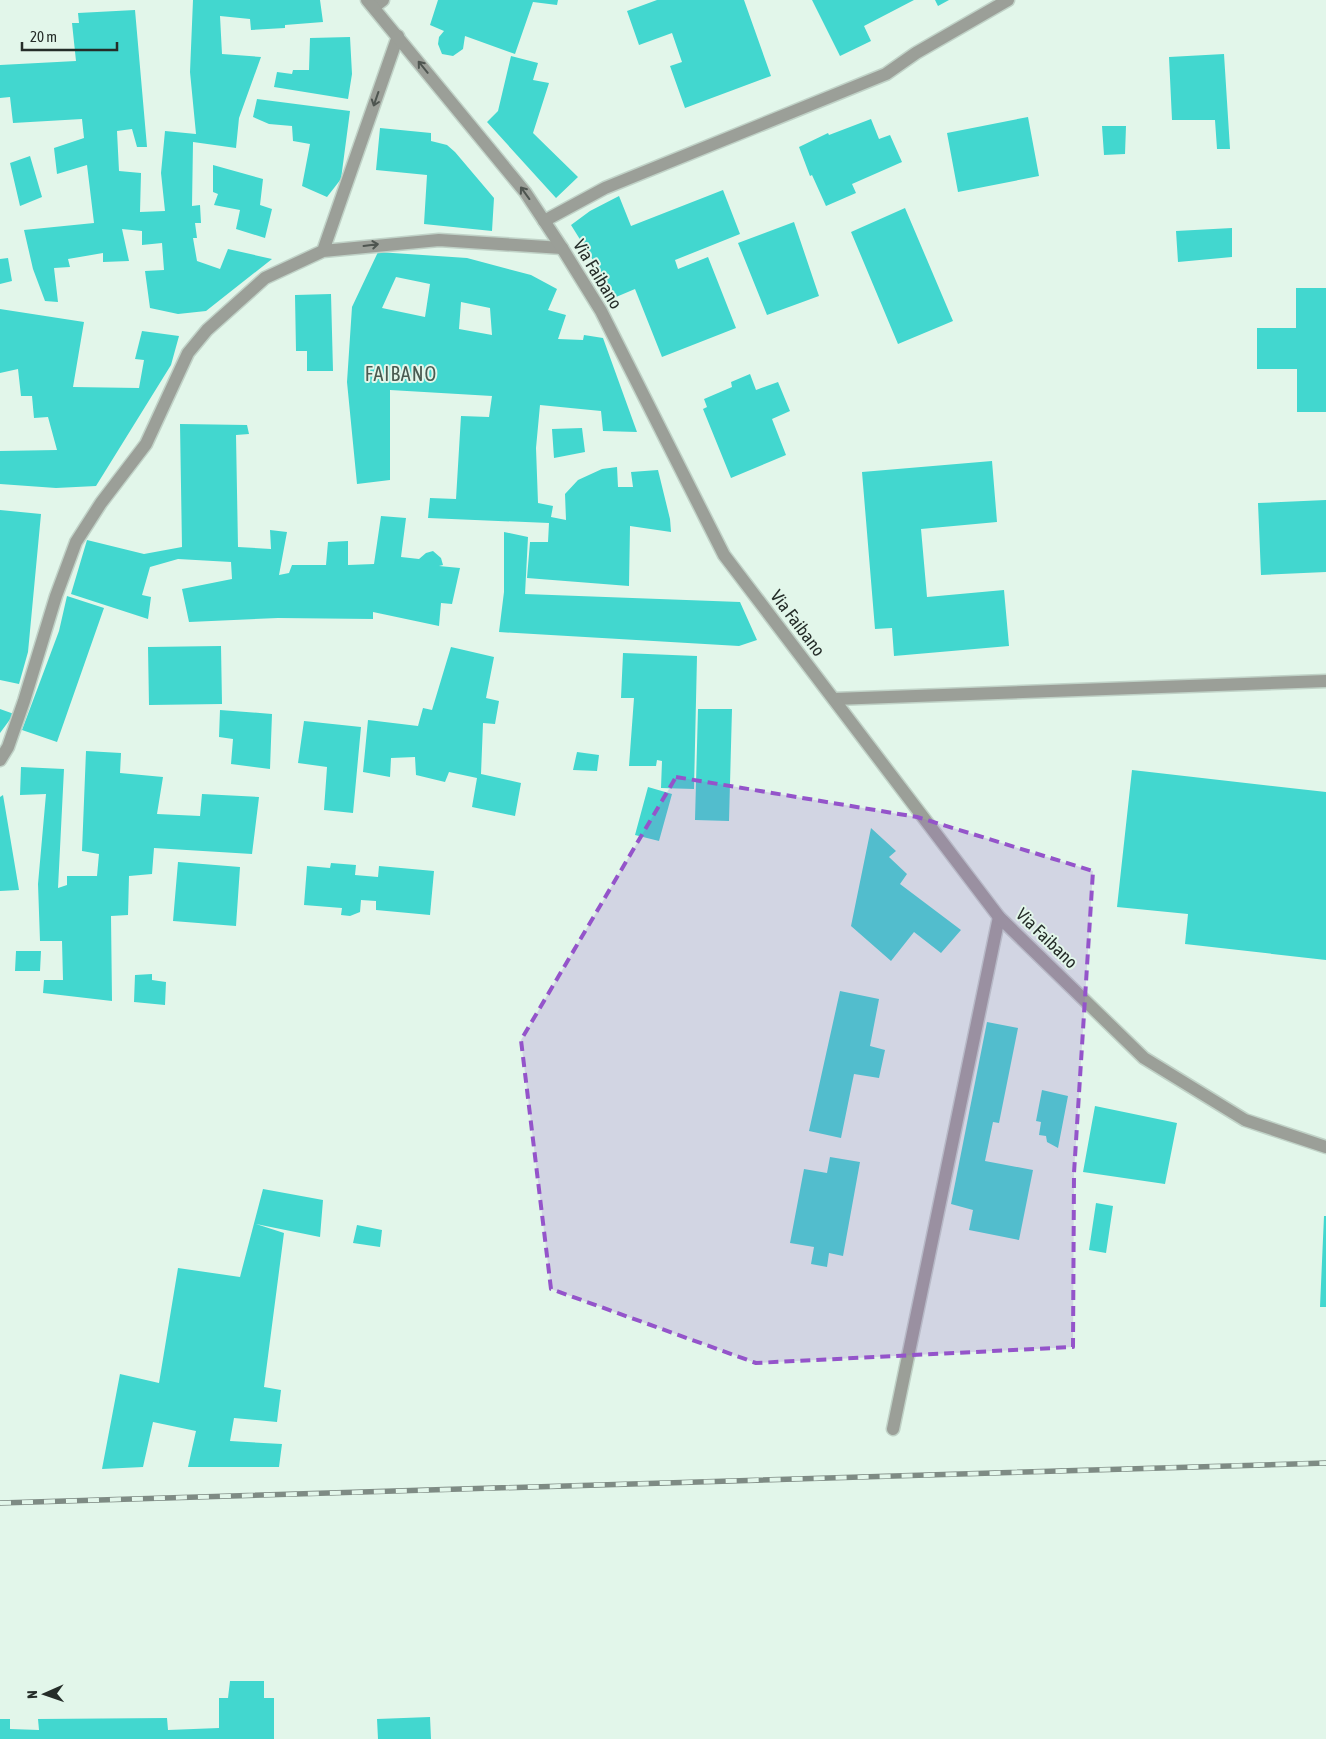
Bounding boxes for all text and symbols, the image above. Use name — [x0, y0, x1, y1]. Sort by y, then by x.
scale bar — [22, 20, 118, 52]
text: 20 m — [30, 28, 57, 45]
one-way arrow — [417, 61, 428, 74]
one-way arrow — [371, 91, 380, 106]
one-way arrow — [520, 186, 530, 200]
street label: Via Faibano — [569, 235, 627, 313]
one-way arrow — [363, 240, 379, 250]
district label: FAIBANO — [365, 362, 437, 385]
street label: Via Faibano — [766, 586, 830, 660]
street label: Via Faibano — [1012, 904, 1082, 972]
north arrow — [20, 1669, 70, 1719]
text: N — [24, 1690, 40, 1699]

